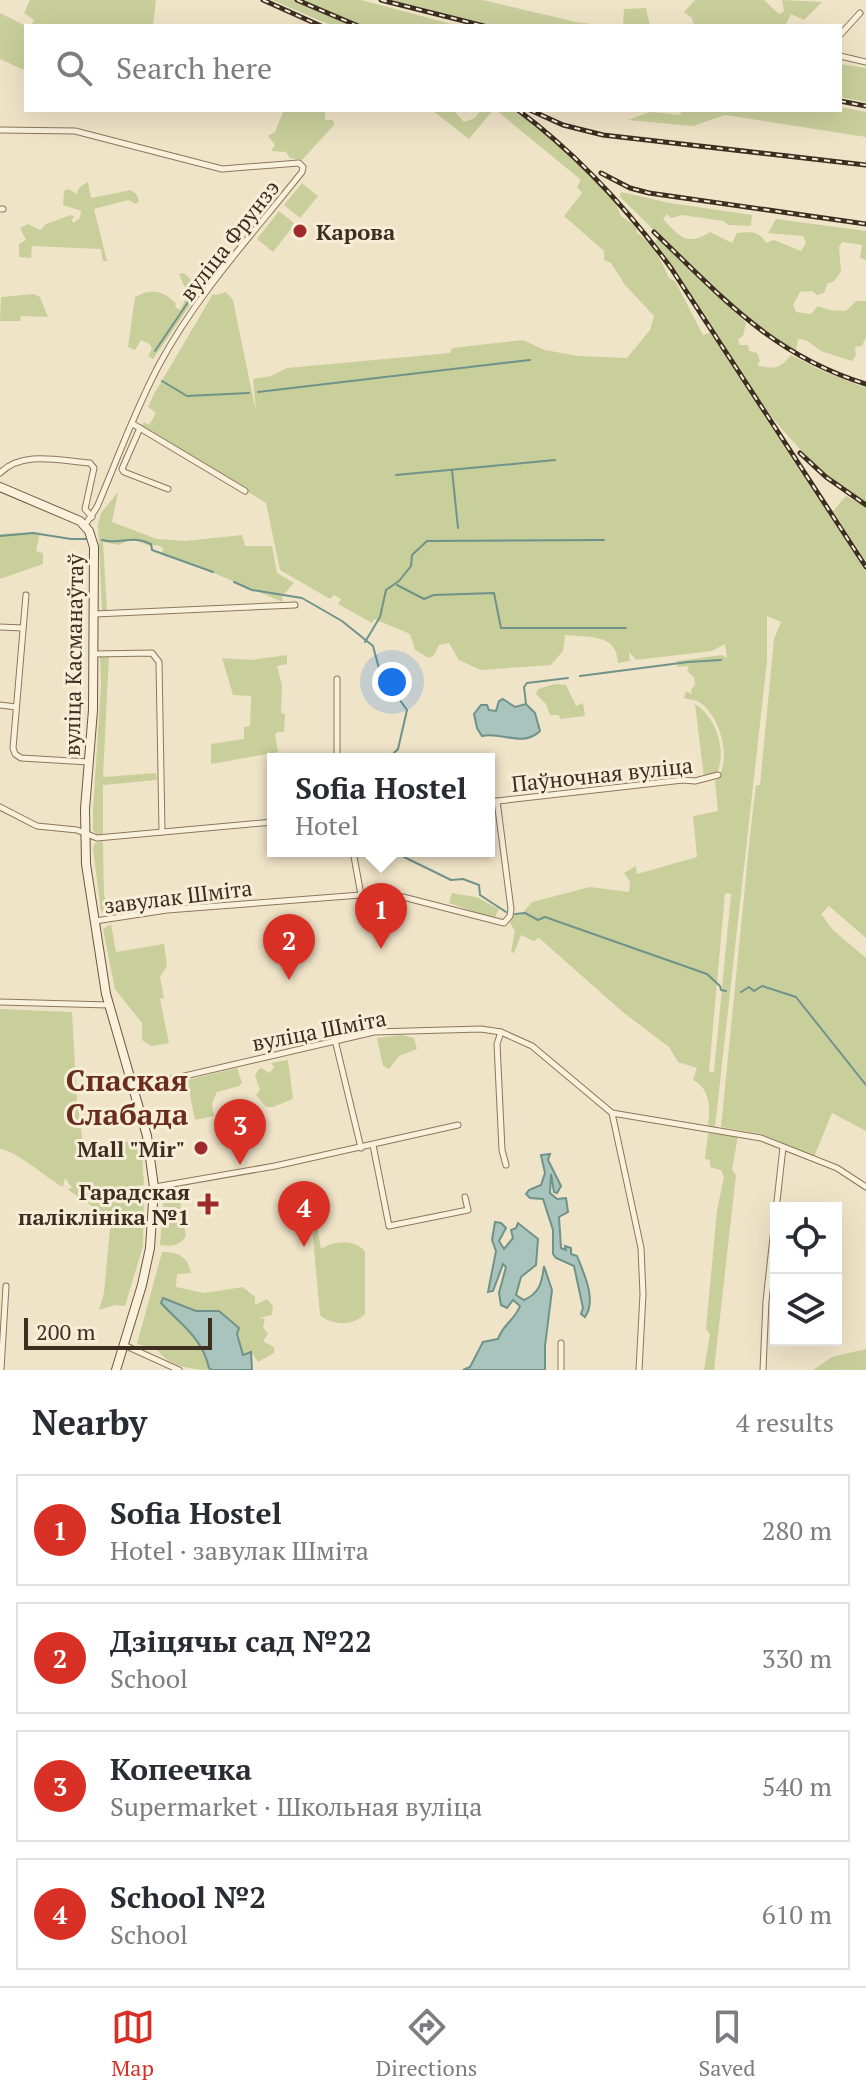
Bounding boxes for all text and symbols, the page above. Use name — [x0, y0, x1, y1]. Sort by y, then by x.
search box — [24, 24, 842, 112]
icon: search — [52, 46, 96, 90]
text: Search here — [116, 48, 272, 88]
street label: вуліца Фрунзэ — [173, 174, 285, 306]
place label: Карова — [316, 217, 395, 246]
marker: Карова — [291, 222, 309, 240]
street label: вуліца Касманаўтаў — [57, 553, 89, 756]
your location — [372, 662, 412, 702]
street label: Паўночная вуліца — [510, 750, 694, 798]
popup — [267, 753, 495, 857]
text: Sofia Hostel — [295, 768, 467, 808]
text: Hotel — [295, 808, 359, 842]
street label: завулак Шміта — [102, 873, 254, 919]
pin: 1 — [355, 883, 407, 949]
pin: 2 — [263, 914, 315, 980]
street label: вуліца Шміта — [249, 1003, 389, 1057]
district label: Спаская Слабада — [66, 1060, 189, 1134]
pin: 3 — [214, 1099, 266, 1165]
place label: Mall "Mir" — [77, 1134, 185, 1163]
marker: Mall "Mir" — [192, 1139, 210, 1157]
place label: Гарадская паліклініка №1 — [18, 1177, 190, 1231]
pin: 4 — [278, 1181, 330, 1247]
marker: Гарадская паліклініка №1 — [197, 1193, 219, 1215]
map controls — [770, 1202, 842, 1346]
button: locate — [770, 1202, 842, 1274]
button: layers — [770, 1274, 842, 1346]
scale bar — [24, 1314, 212, 1350]
text: 200 m — [36, 1317, 96, 1346]
text: Nearby — [32, 1400, 147, 1445]
text: 4 results — [736, 1405, 834, 1439]
text: Sofia Hostel — [110, 1493, 282, 1533]
text: 1 — [53, 1513, 67, 1547]
text: 280 m — [762, 1513, 832, 1547]
text: Hotel · завулак Шміта — [110, 1533, 369, 1567]
text: Дзіцячы сад №22 — [110, 1621, 372, 1661]
text: 2 — [53, 1641, 67, 1675]
text: 330 m — [762, 1641, 832, 1675]
text: School — [110, 1661, 188, 1695]
text: Копеечка — [110, 1749, 252, 1789]
text: 3 — [53, 1769, 67, 1803]
text: 540 m — [762, 1769, 832, 1803]
text: Supermarket · Школьная вуліца — [110, 1789, 482, 1823]
text: School №2 — [110, 1877, 266, 1917]
text: 4 — [53, 1897, 67, 1931]
text: 610 m — [762, 1897, 832, 1931]
text: School — [110, 1917, 188, 1951]
tab: Map — [111, 2005, 155, 2082]
tab: Directions — [376, 2005, 477, 2082]
tab: Saved — [698, 2005, 755, 2082]

